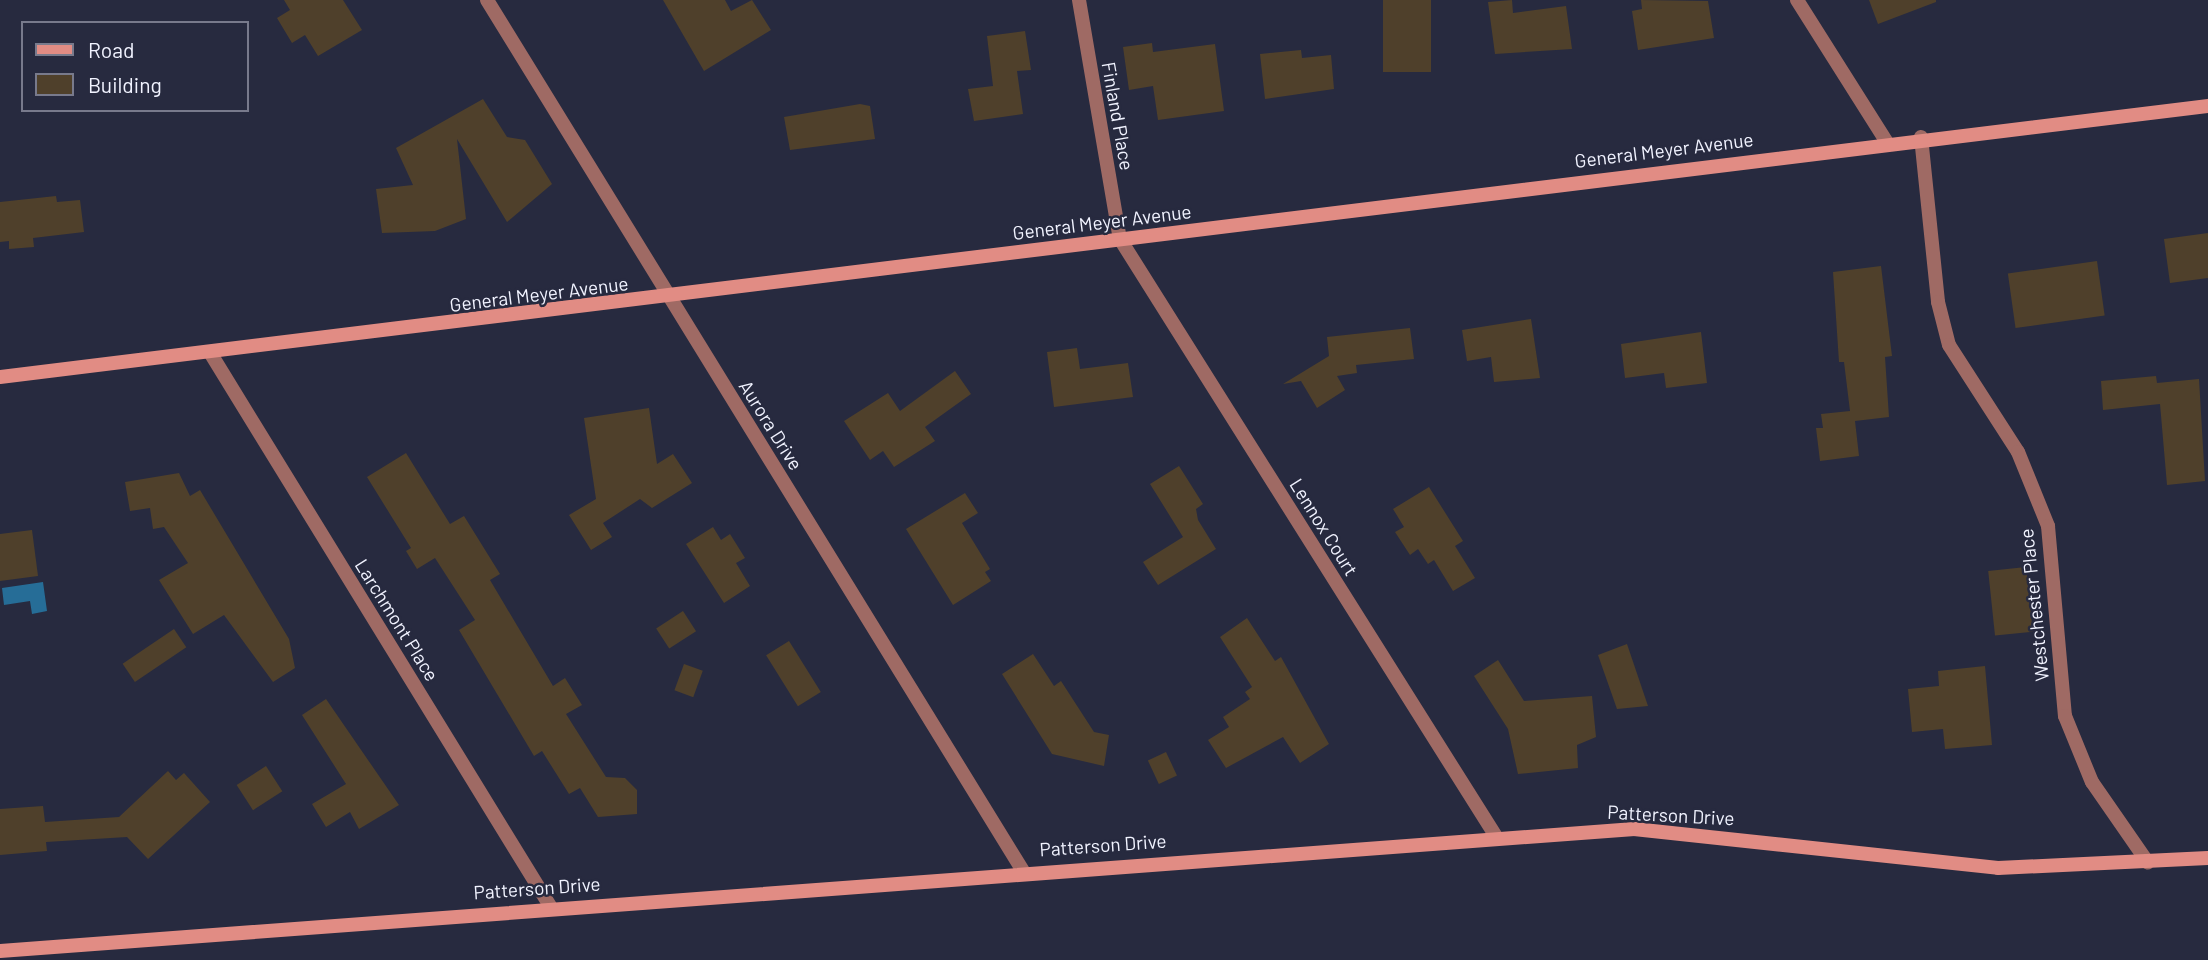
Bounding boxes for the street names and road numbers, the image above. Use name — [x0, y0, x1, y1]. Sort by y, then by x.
street label: Finland Place — [1097, 60, 1139, 172]
street label: General Meyer Avenue — [1573, 128, 1755, 172]
street label: General Meyer Avenue — [1011, 200, 1193, 244]
street label: General Meyer Avenue — [448, 272, 630, 316]
street label: Aurora Drive — [734, 376, 808, 474]
street label: Lennox Court — [1285, 474, 1363, 580]
street label: Westchester Place — [2015, 528, 2053, 682]
street label: Larchmont Place — [350, 555, 444, 685]
street label: Patterson Drive — [1607, 800, 1735, 830]
street label: Patterson Drive — [1039, 829, 1167, 861]
street label: Patterson Drive — [473, 872, 601, 904]

